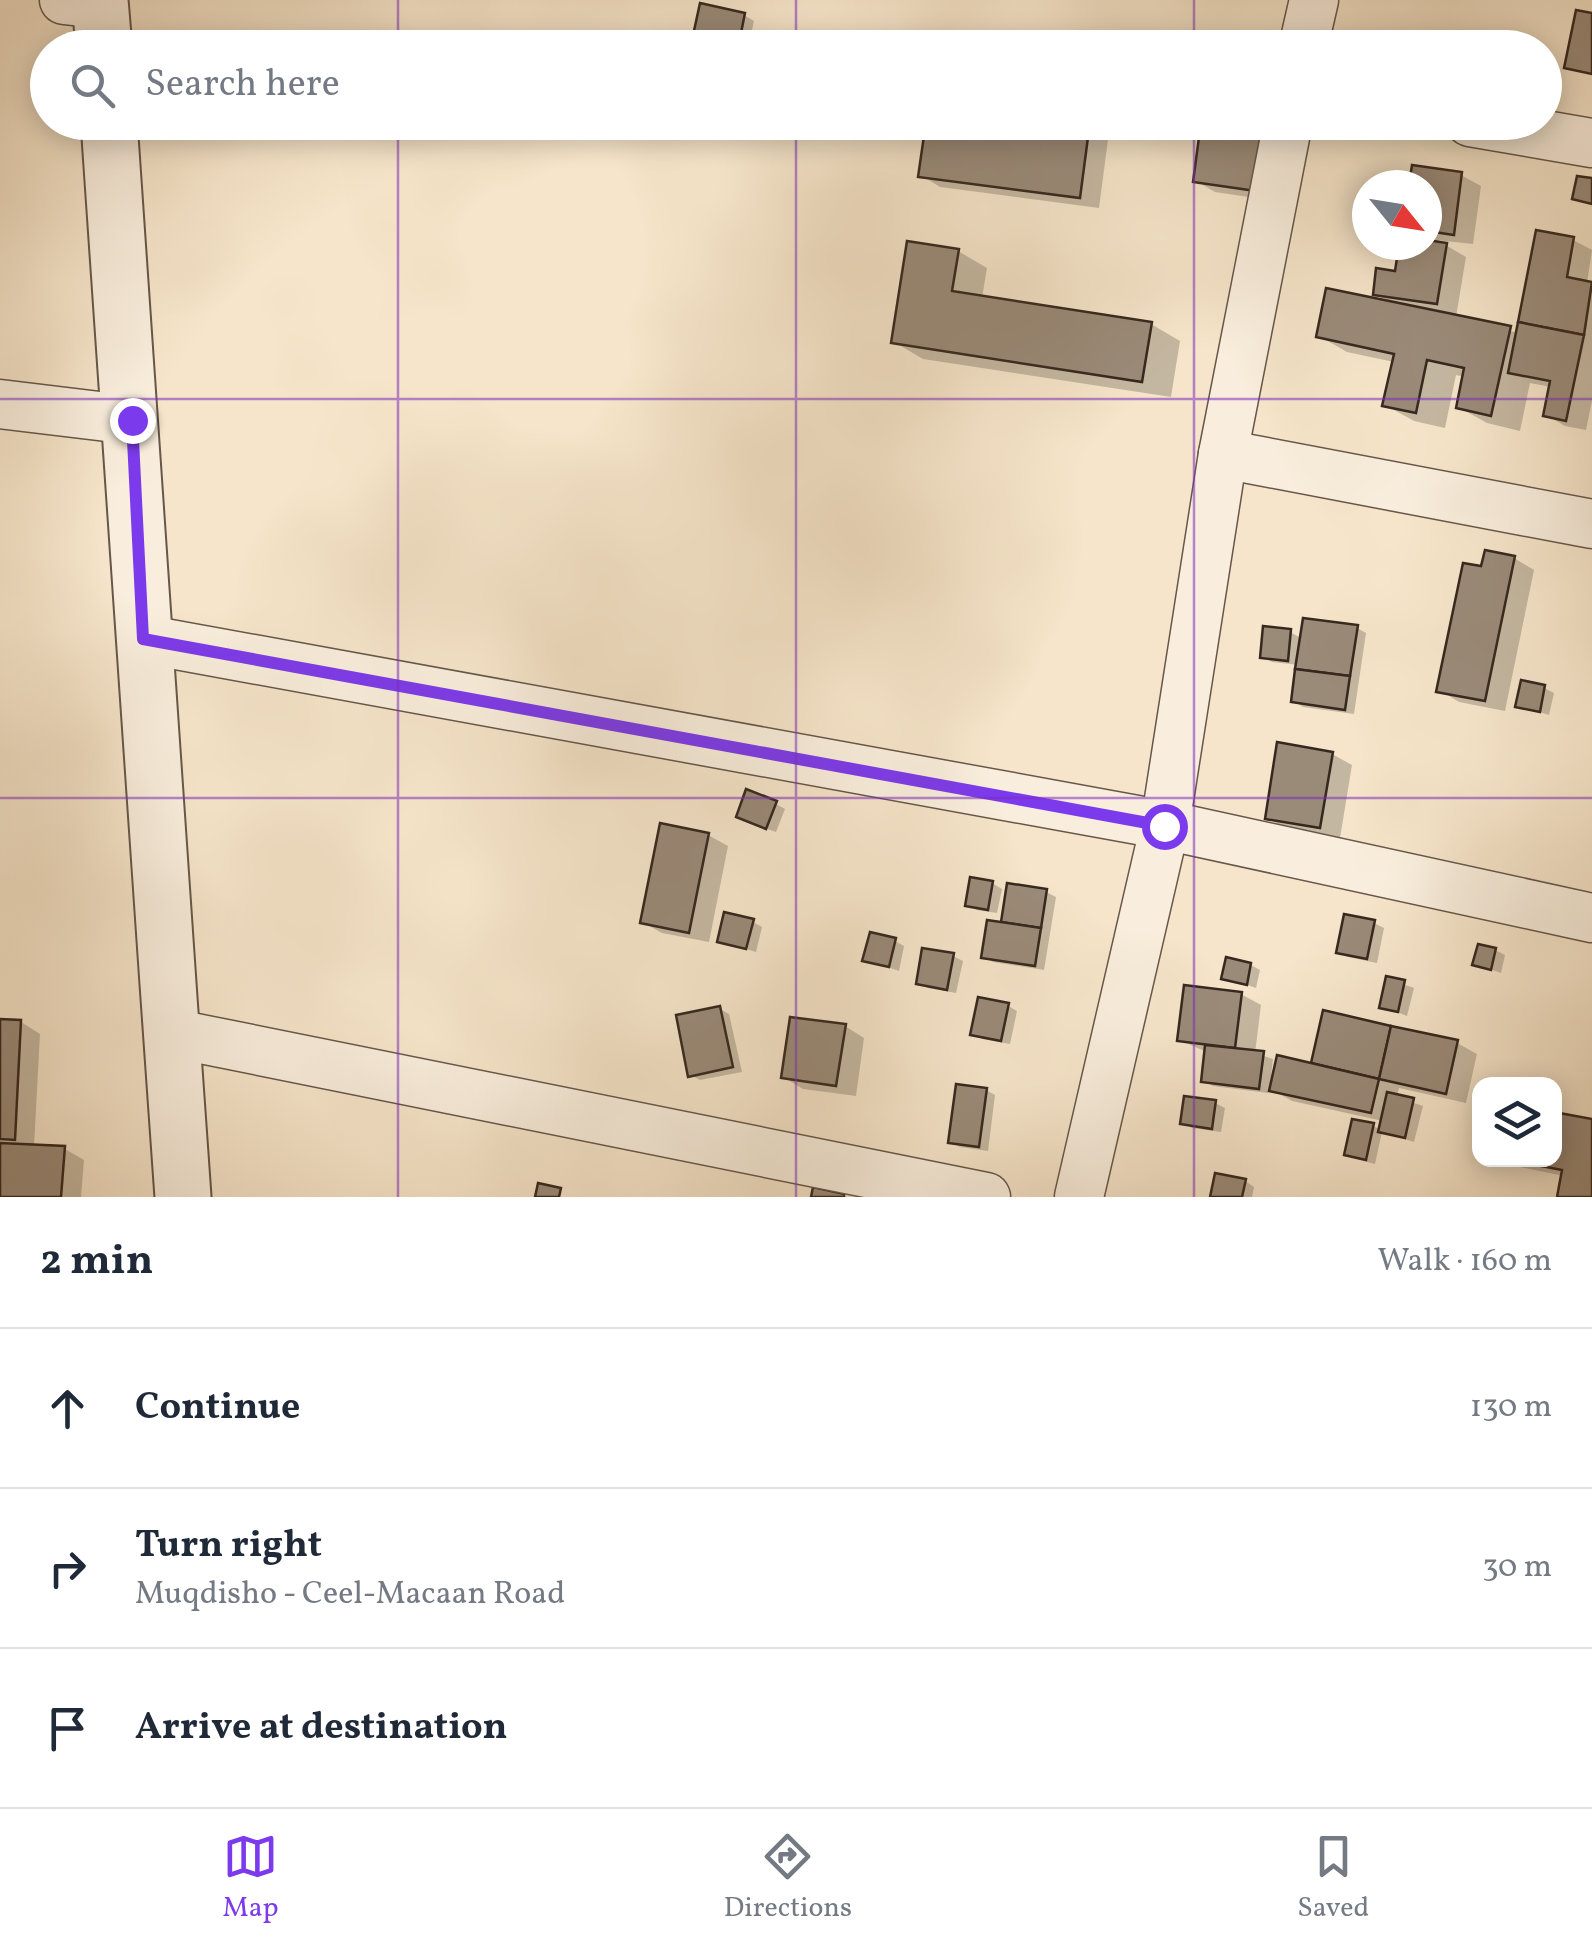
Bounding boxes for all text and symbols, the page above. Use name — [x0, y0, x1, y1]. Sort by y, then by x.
search box — [30, 30, 1562, 140]
icon: search — [65, 58, 120, 113]
text: Search here — [145, 59, 340, 112]
north arrow — [1352, 170, 1442, 260]
route end — [110, 398, 156, 444]
route start — [1142, 804, 1188, 850]
map controls — [1472, 1077, 1562, 1167]
button: layers — [1472, 1077, 1562, 1167]
text: 2 min — [40, 1233, 153, 1292]
text: Walk · 160 m — [1378, 1240, 1552, 1284]
icon: ahead — [40, 1381, 95, 1436]
text: Continue — [135, 1382, 300, 1435]
text: 130 m — [1470, 1386, 1552, 1430]
text: Turn right — [135, 1520, 322, 1573]
icon: right — [40, 1541, 95, 1596]
text: 30 m — [1482, 1546, 1552, 1590]
text: Muqdisho - Ceel-Macaan Road — [135, 1573, 565, 1617]
icon: arrive — [40, 1701, 95, 1756]
text: Arrive at destination — [135, 1702, 508, 1755]
tab: Map — [223, 1829, 279, 1928]
tab: Directions — [724, 1829, 852, 1928]
tab: Saved — [1297, 1829, 1369, 1928]

